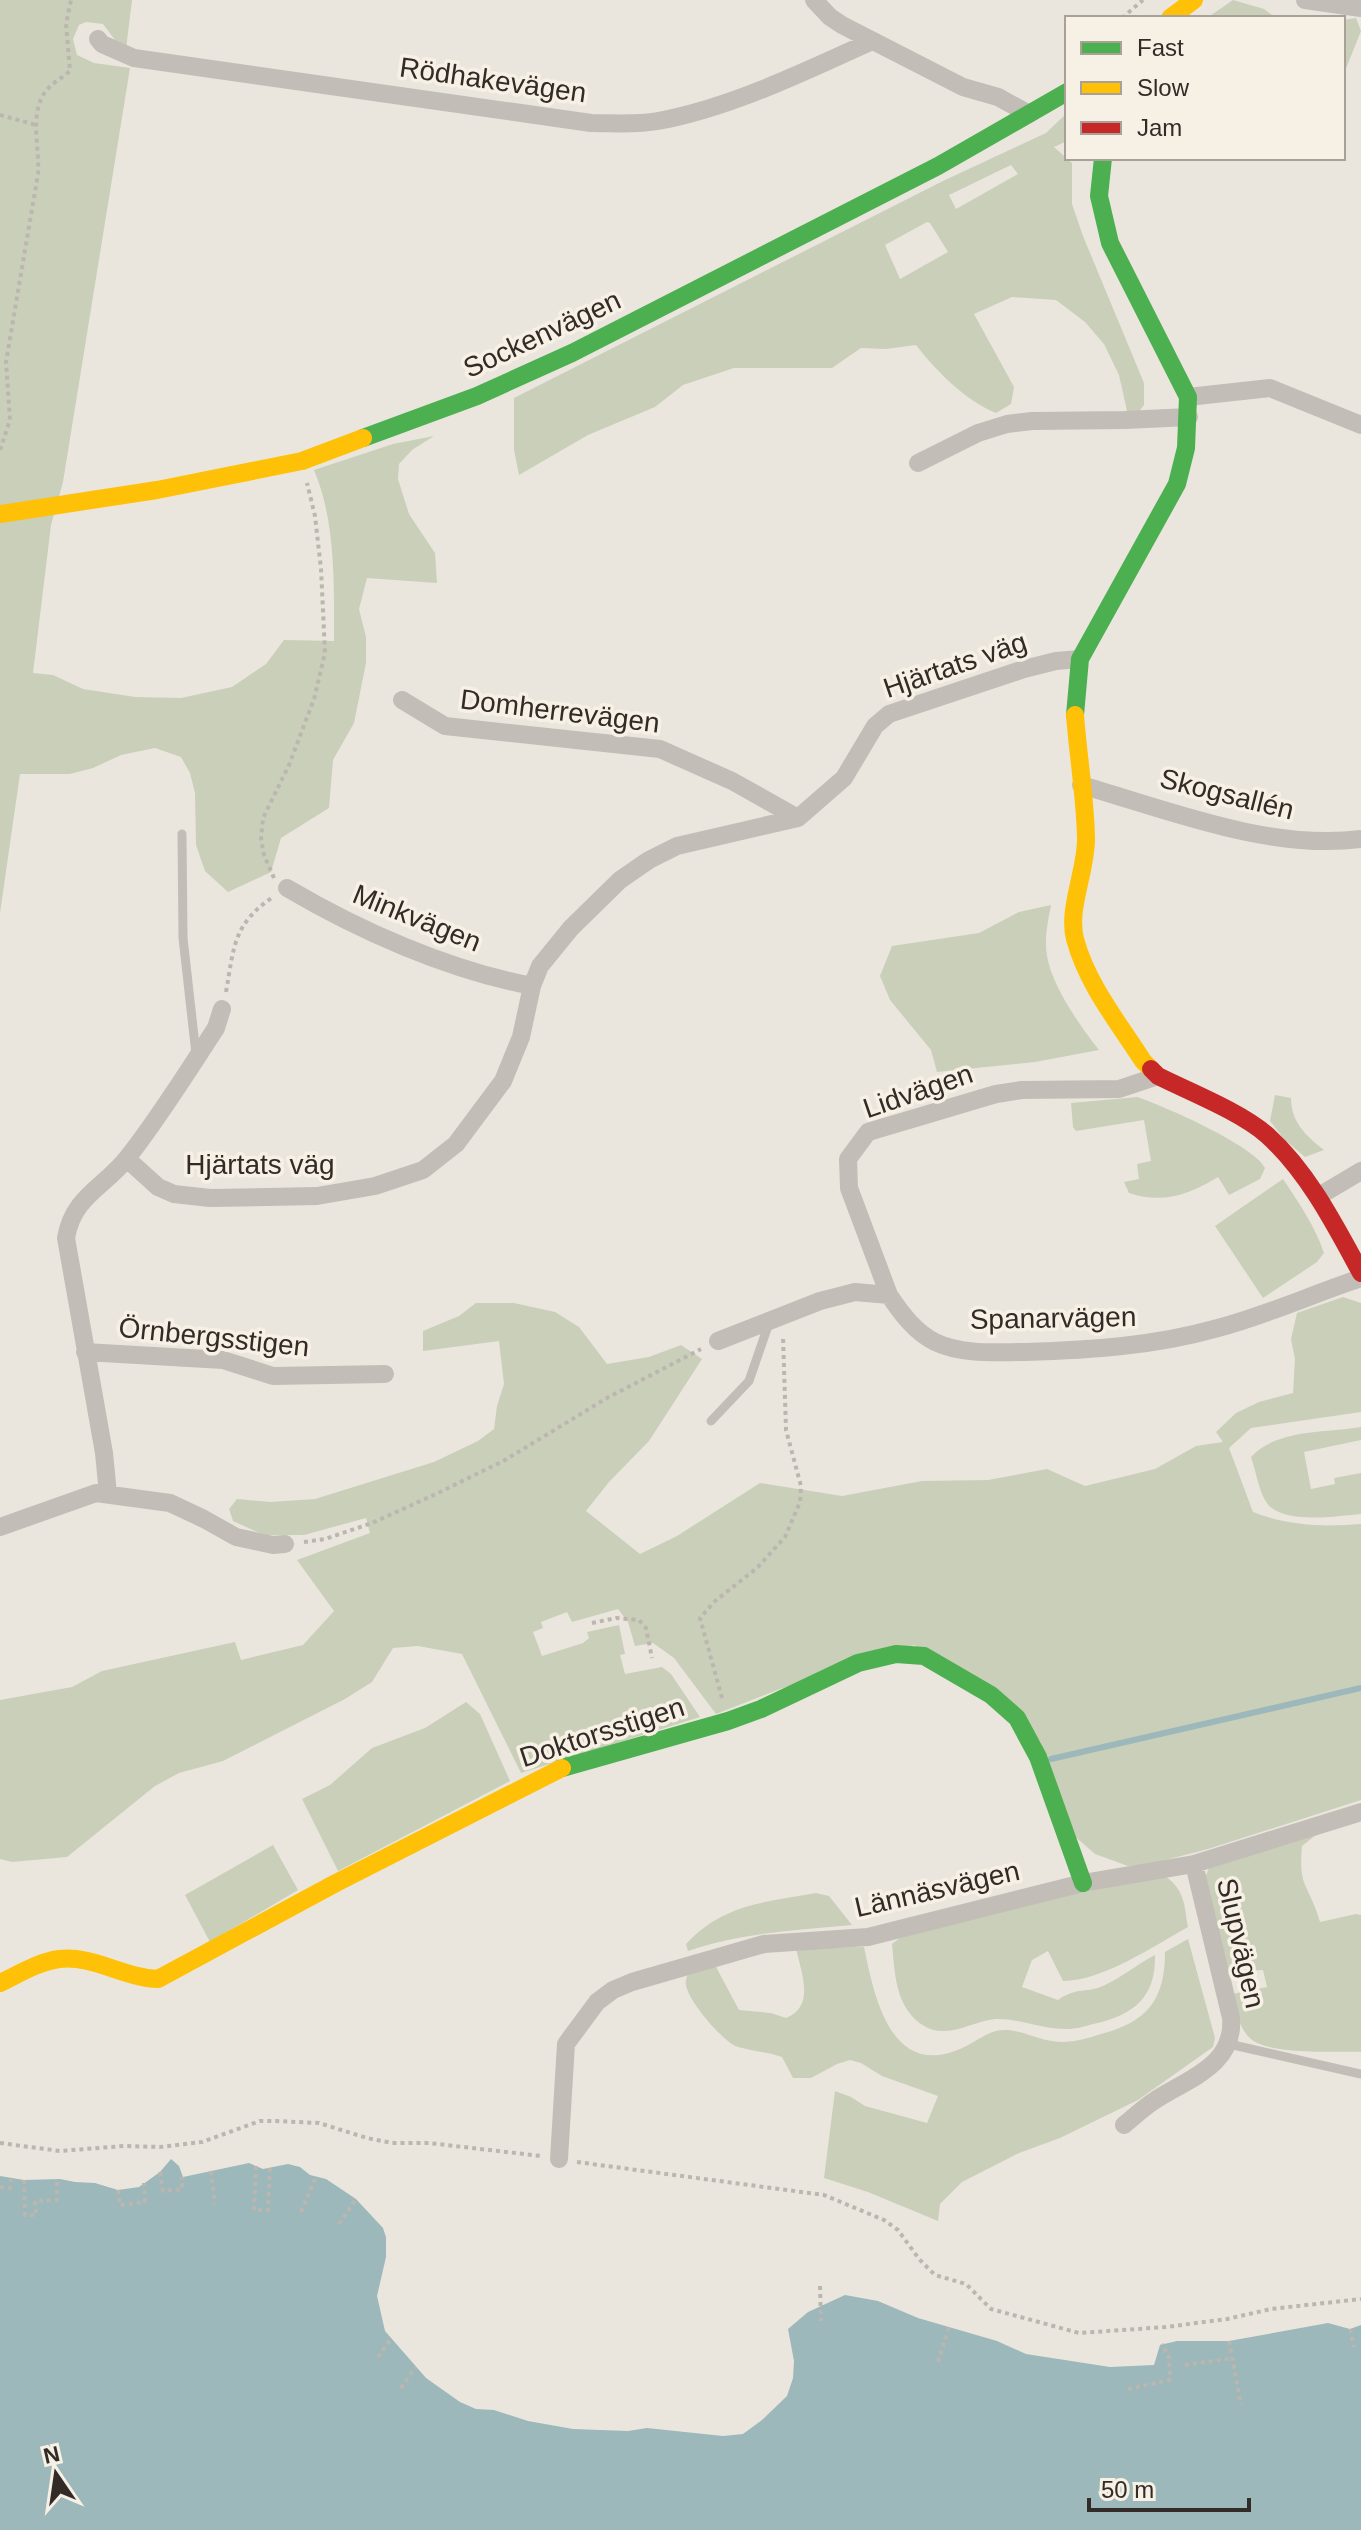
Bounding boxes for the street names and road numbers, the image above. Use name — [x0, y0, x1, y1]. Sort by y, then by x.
street label: Rödhakevägen — [398, 52, 588, 108]
street label: Sockenvägen — [459, 284, 625, 384]
street label: Hjärtats väg — [879, 626, 1031, 704]
street label: Domherrevägen — [458, 683, 662, 739]
street label: Skogsallén — [1157, 762, 1297, 826]
street label: Minkvägen — [348, 878, 486, 958]
street label: Lidvägen — [859, 1058, 977, 1124]
street label: Hjärtats väg — [185, 1149, 335, 1180]
street label: Spanarvägen — [969, 1301, 1137, 1335]
street label: Örnbergsstigen — [117, 1312, 311, 1362]
street label: Doktorsstigen — [516, 1691, 688, 1773]
street label: Lännäsvägen — [852, 1855, 1022, 1923]
street label: Slupvägen — [1211, 1875, 1271, 2011]

